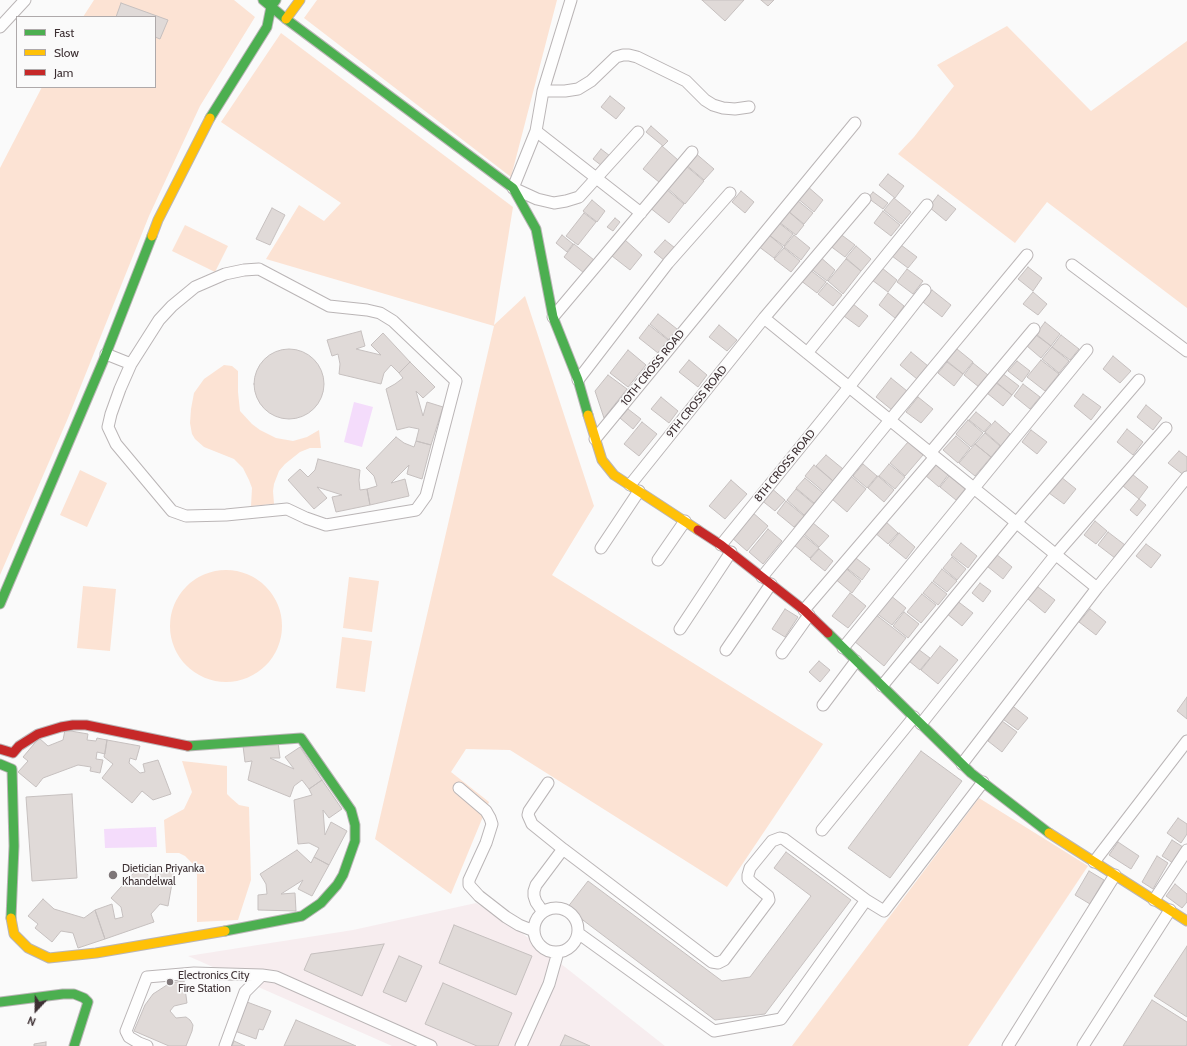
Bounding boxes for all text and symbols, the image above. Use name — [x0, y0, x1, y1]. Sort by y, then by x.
legend — [16, 16, 156, 88]
text: Fast — [54, 25, 74, 40]
text: Slow — [54, 45, 79, 60]
text: Jam — [54, 65, 73, 80]
street label: 10TH CROSS ROAD — [618, 327, 688, 409]
street label: 9TH CROSS ROAD — [664, 363, 730, 441]
street label: 8TH CROSS ROAD — [752, 427, 818, 505]
place label: Dietician Priyanka Khandelwal — [122, 862, 204, 888]
marker: Dietician Priyanka Khandelwal — [107, 869, 119, 881]
place label: Electronics City Fire Station — [178, 969, 250, 995]
marker: Electronics City Fire Station — [165, 977, 175, 987]
north arrow — [16, 990, 56, 1030]
text: N — [25, 1013, 38, 1029]

